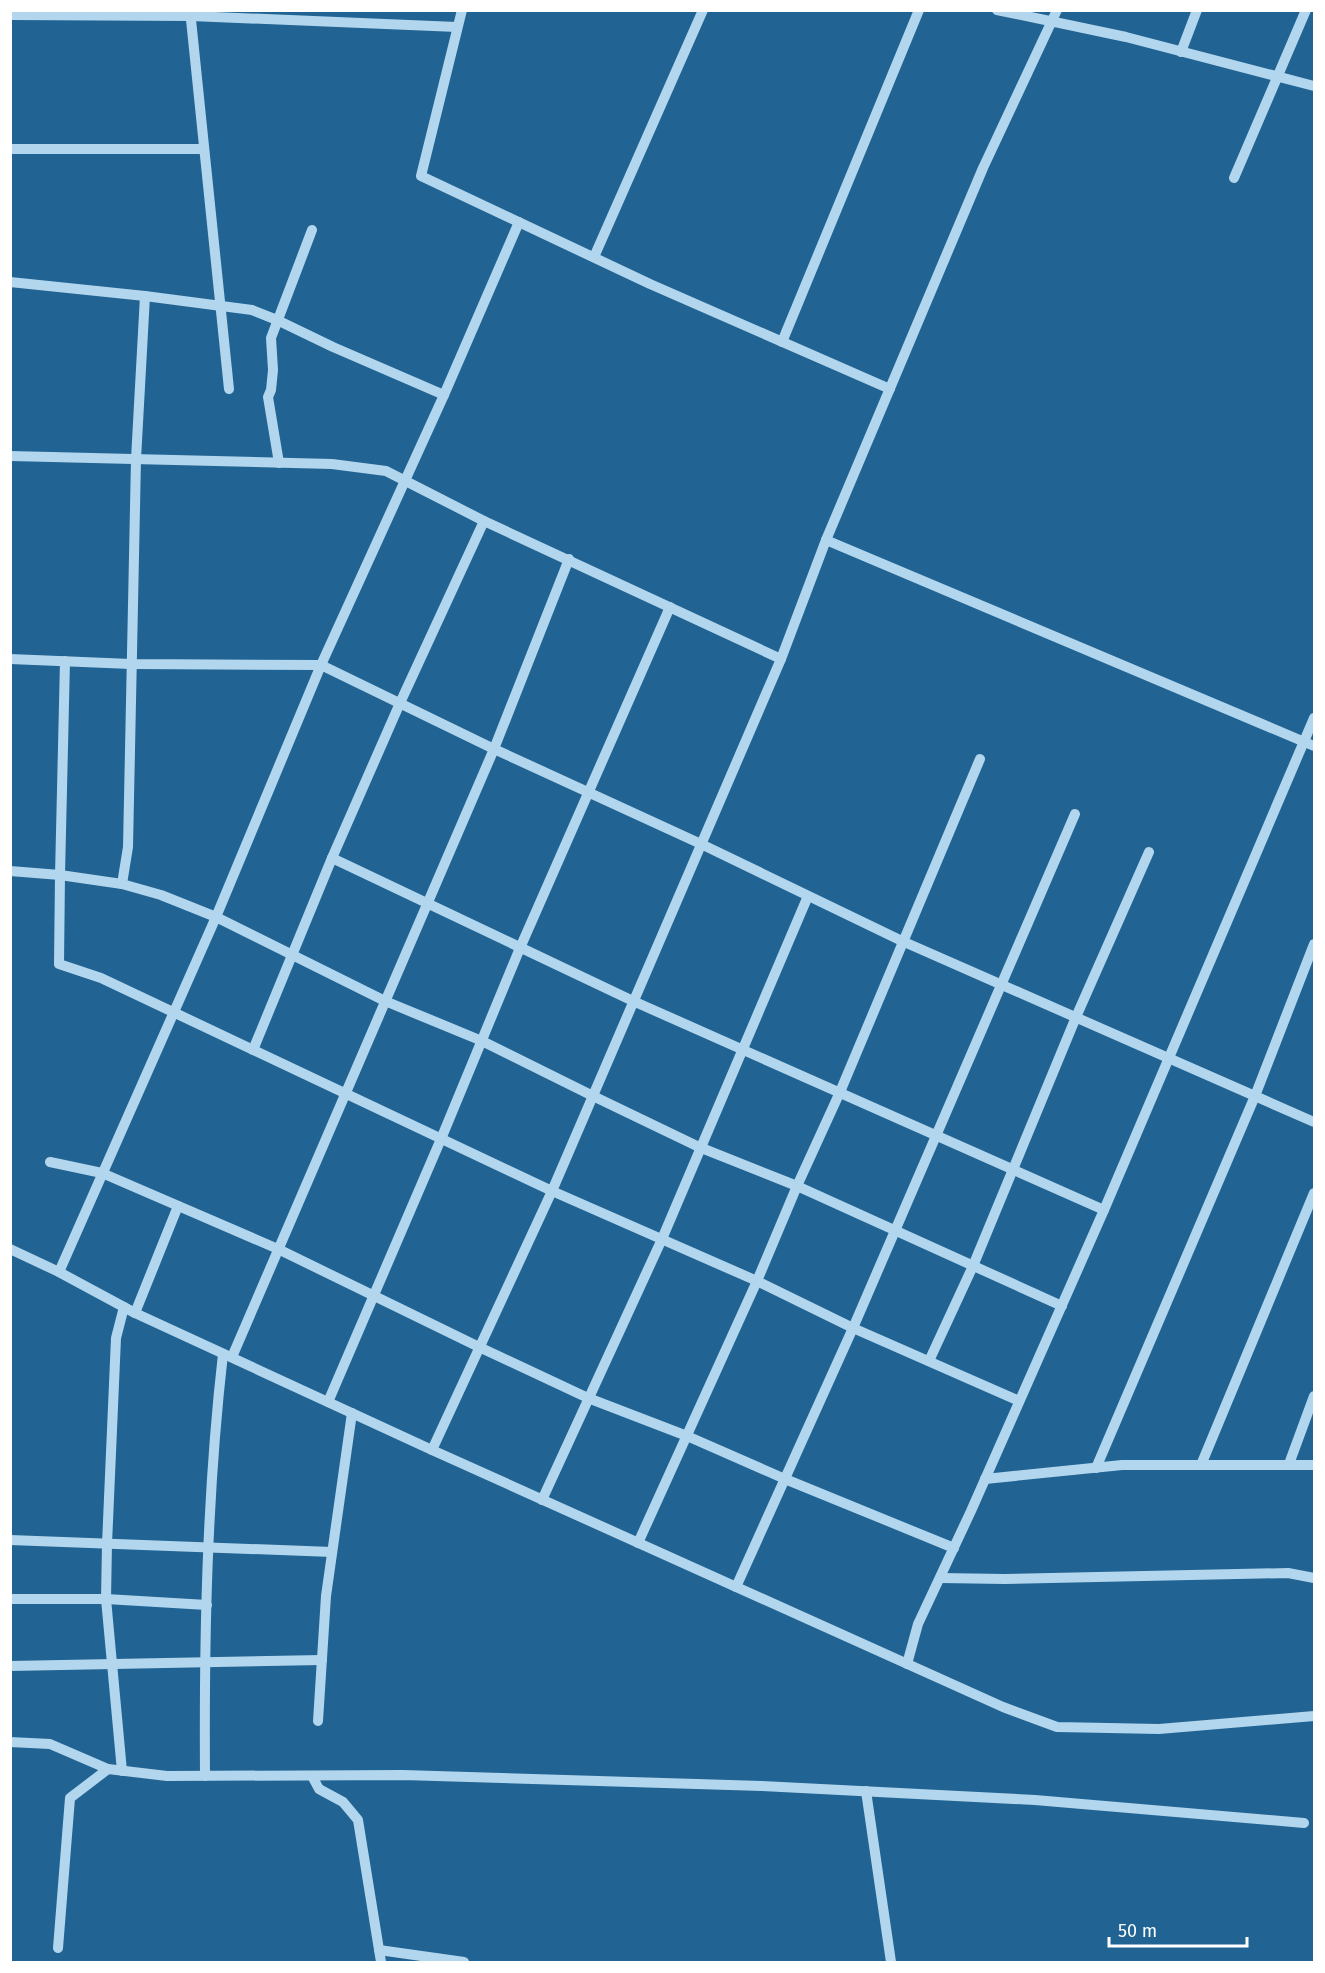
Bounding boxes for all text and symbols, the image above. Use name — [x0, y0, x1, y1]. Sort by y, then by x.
scale bar — [1109, 1910, 1247, 1948]
text: 50 m — [1118, 1920, 1157, 1942]

